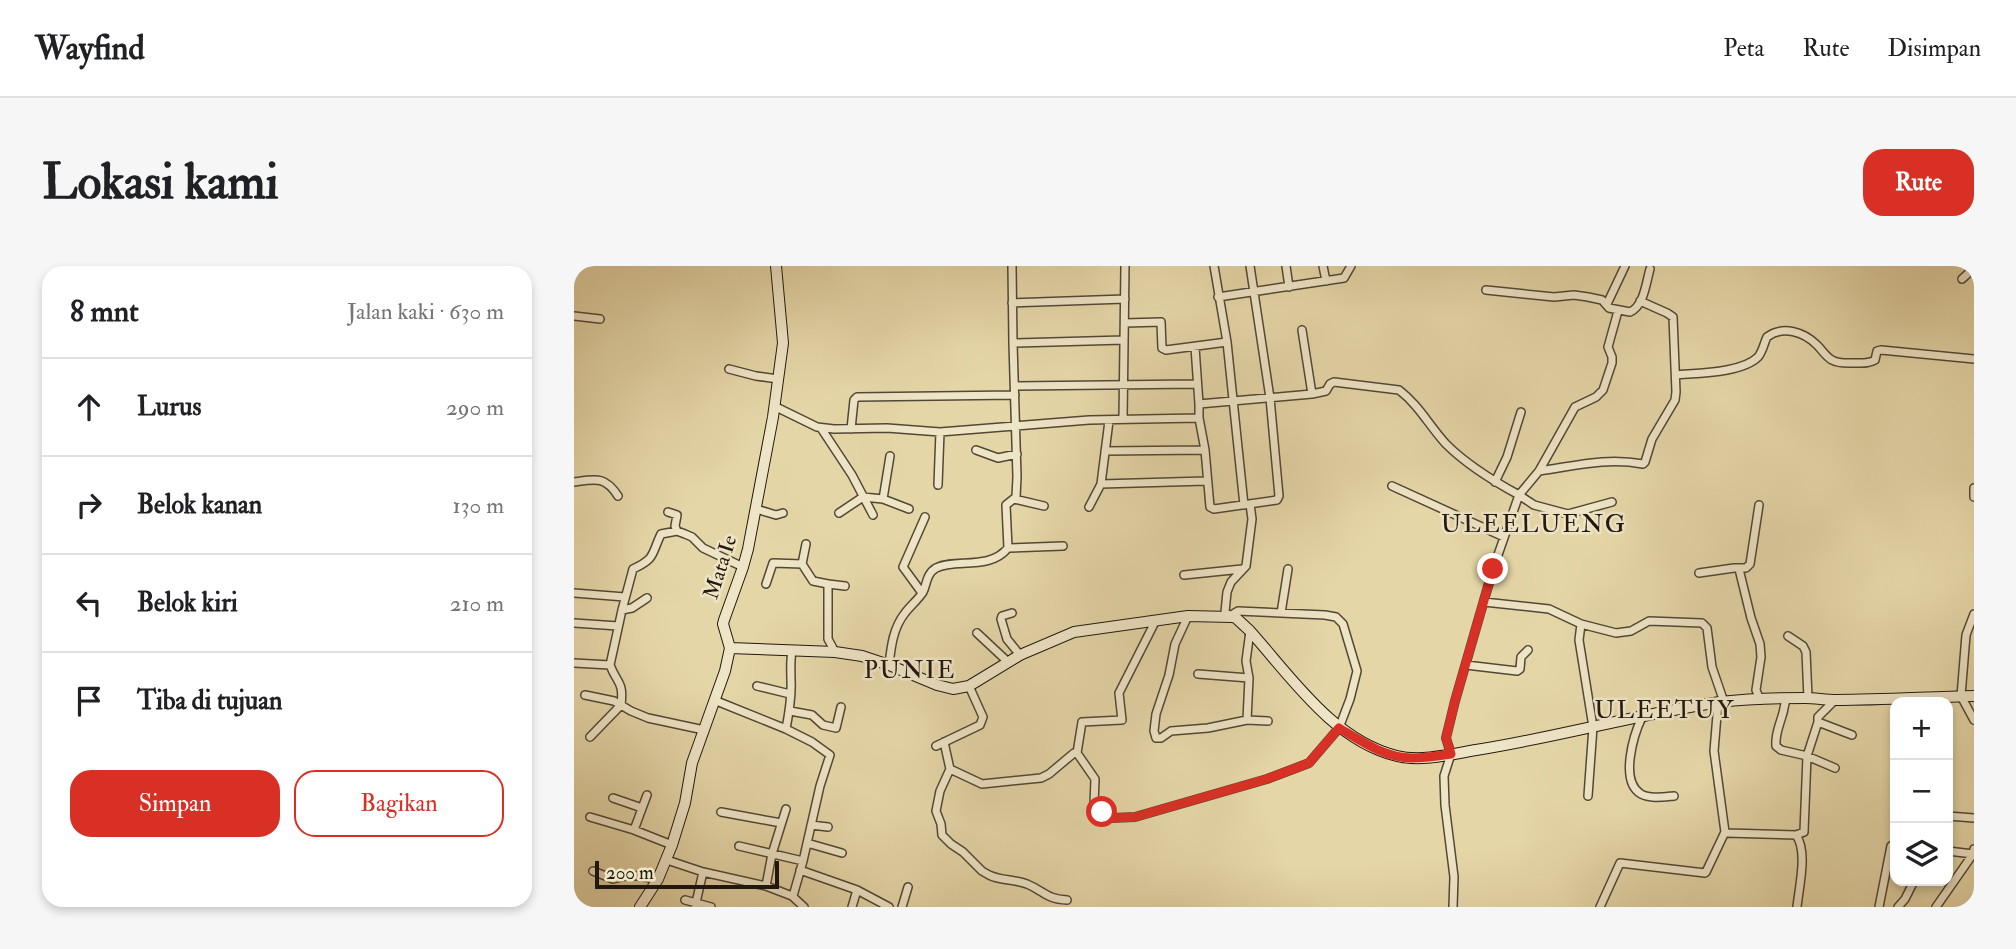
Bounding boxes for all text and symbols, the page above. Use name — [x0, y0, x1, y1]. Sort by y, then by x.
text: Wayfind — [35, 28, 145, 69]
text: Peta — [1723, 33, 1764, 64]
text: Rute — [1802, 33, 1850, 64]
text: Disimpan — [1888, 33, 1981, 64]
button: Rute — [1863, 149, 1974, 216]
text: Lokasi kami — [42, 152, 279, 213]
text: 8 mnt — [70, 293, 139, 330]
text: Jalan kaki · 630 m — [347, 297, 504, 326]
icon: ahead — [70, 388, 108, 426]
text: Lurus — [137, 391, 201, 423]
text: 290 m — [446, 393, 504, 422]
icon: right — [70, 486, 108, 524]
text: Belok kanan — [137, 489, 262, 521]
text: 130 m — [452, 491, 504, 520]
district label: ULEELUENG — [1441, 509, 1627, 540]
street label: Mata Ie — [697, 532, 744, 603]
route end — [1477, 553, 1508, 584]
icon: left — [70, 584, 108, 622]
text: Belok kiri — [137, 587, 238, 619]
text: 210 m — [450, 589, 504, 618]
district label: PUNIE — [864, 655, 956, 686]
icon: arrive — [70, 682, 108, 720]
text: Tiba di tujuan — [137, 685, 282, 717]
district label: ULEETUY — [1595, 695, 1735, 726]
map controls — [1890, 697, 1953, 886]
button: + — [1890, 697, 1953, 760]
button: − — [1890, 760, 1953, 823]
button: Simpan — [70, 770, 280, 837]
button: Bagikan — [294, 770, 504, 837]
route start — [1086, 796, 1117, 827]
button: layers — [1890, 823, 1953, 886]
scale bar — [595, 858, 779, 890]
text: 200 m — [606, 861, 654, 885]

